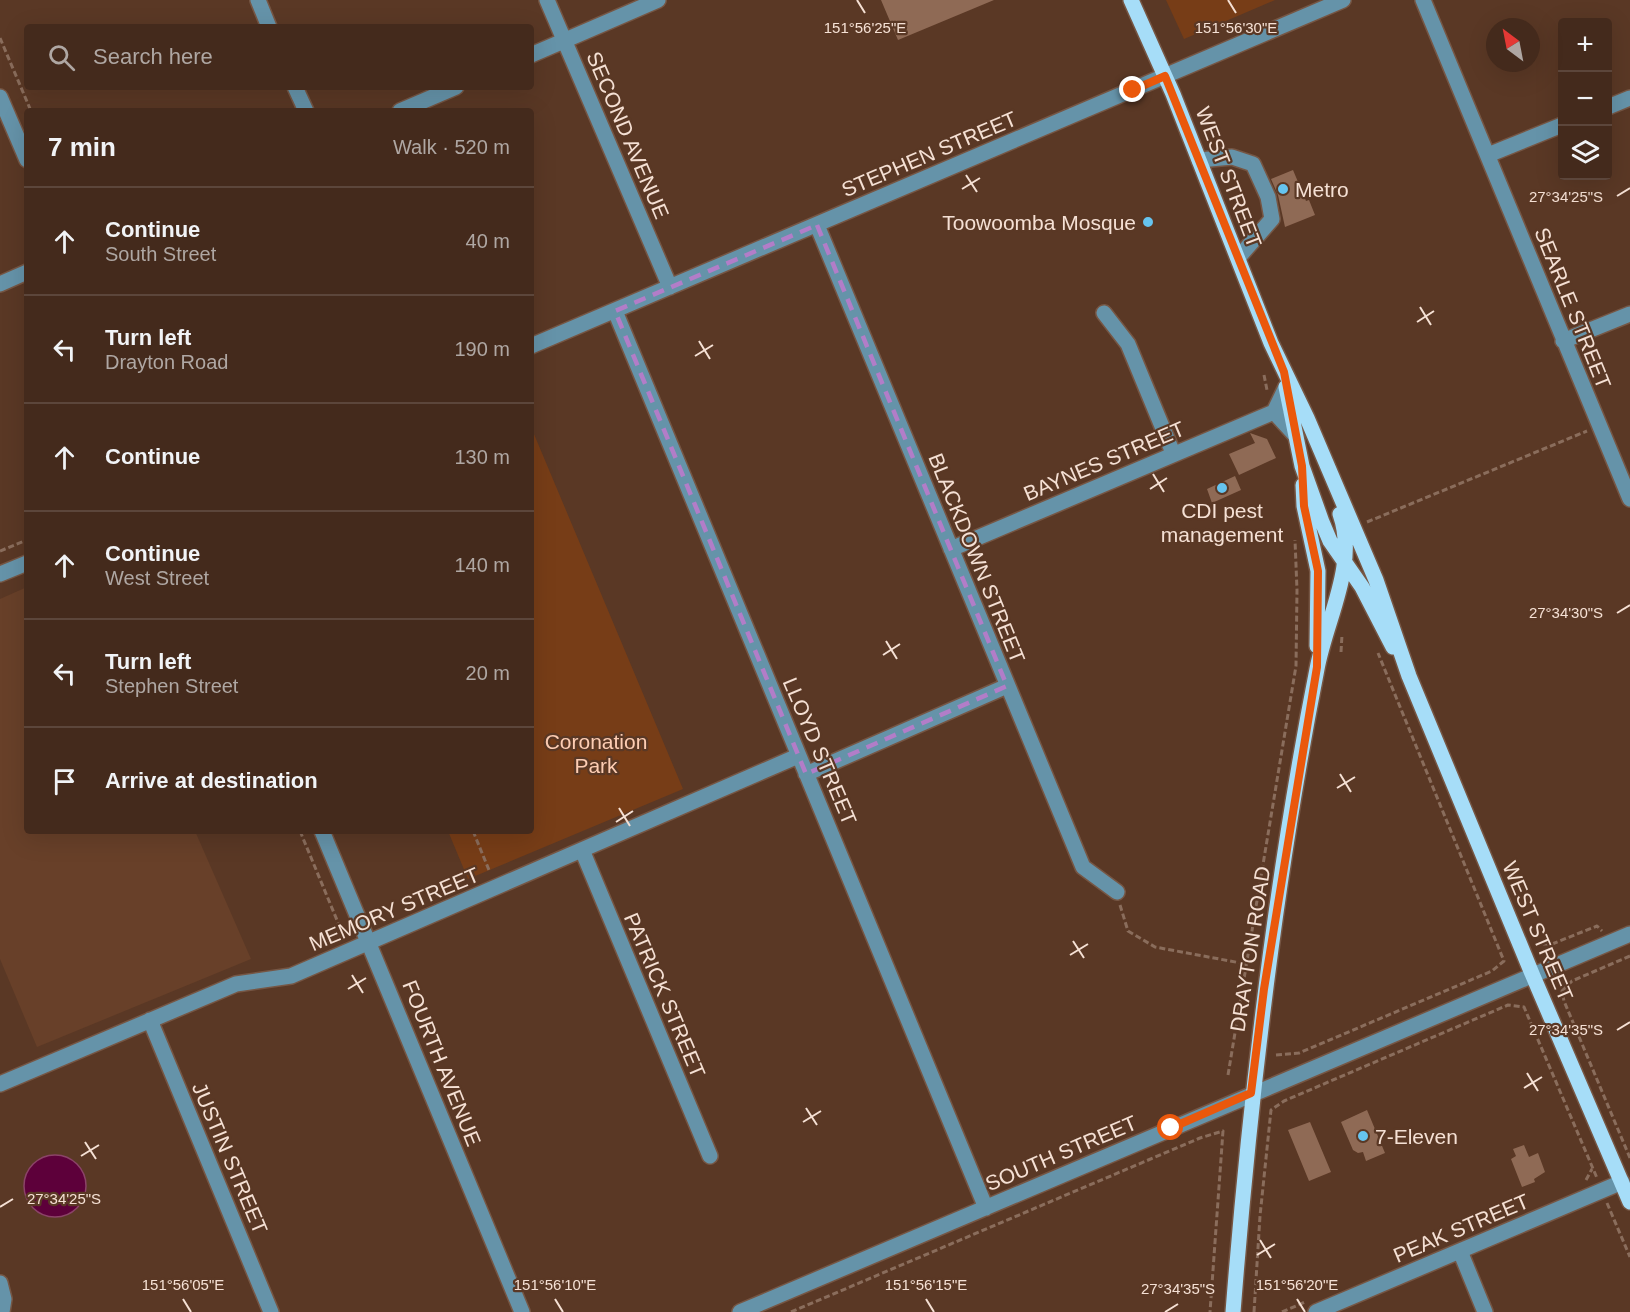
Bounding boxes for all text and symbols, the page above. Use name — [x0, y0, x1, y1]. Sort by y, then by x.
north arrow — [1486, 18, 1540, 72]
map controls — [1558, 18, 1612, 180]
button: + — [1558, 18, 1612, 72]
text: 151°56'25"E — [824, 19, 906, 36]
text: 151°56'30"E — [1195, 19, 1277, 36]
search box — [24, 24, 534, 90]
icon: search — [45, 41, 78, 74]
text: Search here — [93, 44, 213, 69]
street label: SECOND AVENUE — [582, 48, 674, 222]
button: − — [1558, 72, 1612, 126]
route end — [1119, 76, 1145, 102]
street label: WEST STREET — [1192, 103, 1266, 251]
street label: STEPHEN STREET — [838, 107, 1020, 201]
button: layers — [1558, 126, 1612, 180]
text: 7 min — [48, 132, 116, 162]
text: Walk · 520 m — [393, 136, 510, 158]
place label: Metro — [1295, 178, 1349, 201]
marker: Metro — [1276, 182, 1290, 196]
text: 27°34'25"S — [1529, 188, 1603, 205]
place label: Toowoomba Mosque — [942, 211, 1136, 234]
marker: Toowoomba Mosque — [1141, 215, 1155, 229]
text: Continue — [105, 217, 200, 242]
street label: SEARLE STREET — [1530, 224, 1616, 392]
icon: ahead — [48, 225, 81, 258]
text: 40 m — [466, 230, 510, 252]
text: South Street — [105, 243, 216, 265]
text: Turn left — [105, 325, 191, 350]
icon: left — [48, 333, 81, 366]
text: 190 m — [454, 338, 510, 360]
text: Drayton Road — [105, 351, 228, 373]
street label: BAYNES STREET — [1020, 417, 1188, 505]
icon: ahead — [48, 441, 81, 474]
text: Continue — [105, 444, 200, 469]
text: 130 m — [454, 446, 510, 468]
street label: BLACKDOWN STREET — [924, 450, 1030, 666]
marker: CDI pest management — [1215, 481, 1229, 495]
place label: CDI pest management — [1161, 499, 1283, 546]
text: Continue — [105, 541, 200, 566]
icon: ahead — [48, 549, 81, 582]
text: 140 m — [454, 554, 510, 576]
text: West Street — [105, 567, 209, 589]
text: 27°34'30"S — [1529, 604, 1603, 621]
text: Turn left — [105, 649, 191, 674]
icon: left — [48, 657, 81, 690]
text: 20 m — [466, 662, 510, 684]
street label: LLOYD STREET — [779, 674, 861, 828]
text: Stephen Street — [105, 675, 238, 697]
park label: Coronation Park — [545, 730, 647, 777]
icon: arrive — [48, 765, 81, 798]
text: Arrive at destination — [105, 768, 318, 793]
street label: WEST STREET — [1498, 858, 1578, 1004]
street label: MEMORY STREET — [306, 863, 483, 955]
street label: DRAYTON ROAD — [1226, 865, 1274, 1033]
street label: PATRICK STREET — [620, 909, 710, 1081]
street label: FOURTH AVENUE — [398, 977, 486, 1149]
text: 27°34'35"S — [1529, 1021, 1603, 1038]
street label: JUSTIN STREET — [188, 1079, 272, 1237]
street label: SOUTH STREET — [982, 1111, 1140, 1195]
route start — [1157, 1114, 1183, 1140]
place label: 7-Eleven — [1375, 1125, 1458, 1148]
marker: 7-Eleven — [1356, 1129, 1370, 1143]
street label: PEAK STREET — [1390, 1189, 1532, 1267]
text: 27°34'25"S — [27, 1190, 101, 1207]
text: 151°56'05"E — [142, 1276, 224, 1293]
text: 151°56'10"E — [514, 1276, 596, 1293]
text: 151°56'15"E — [885, 1276, 967, 1293]
text: 151°56'20"E — [1256, 1276, 1338, 1293]
text: 27°34'35"S — [1141, 1280, 1215, 1297]

